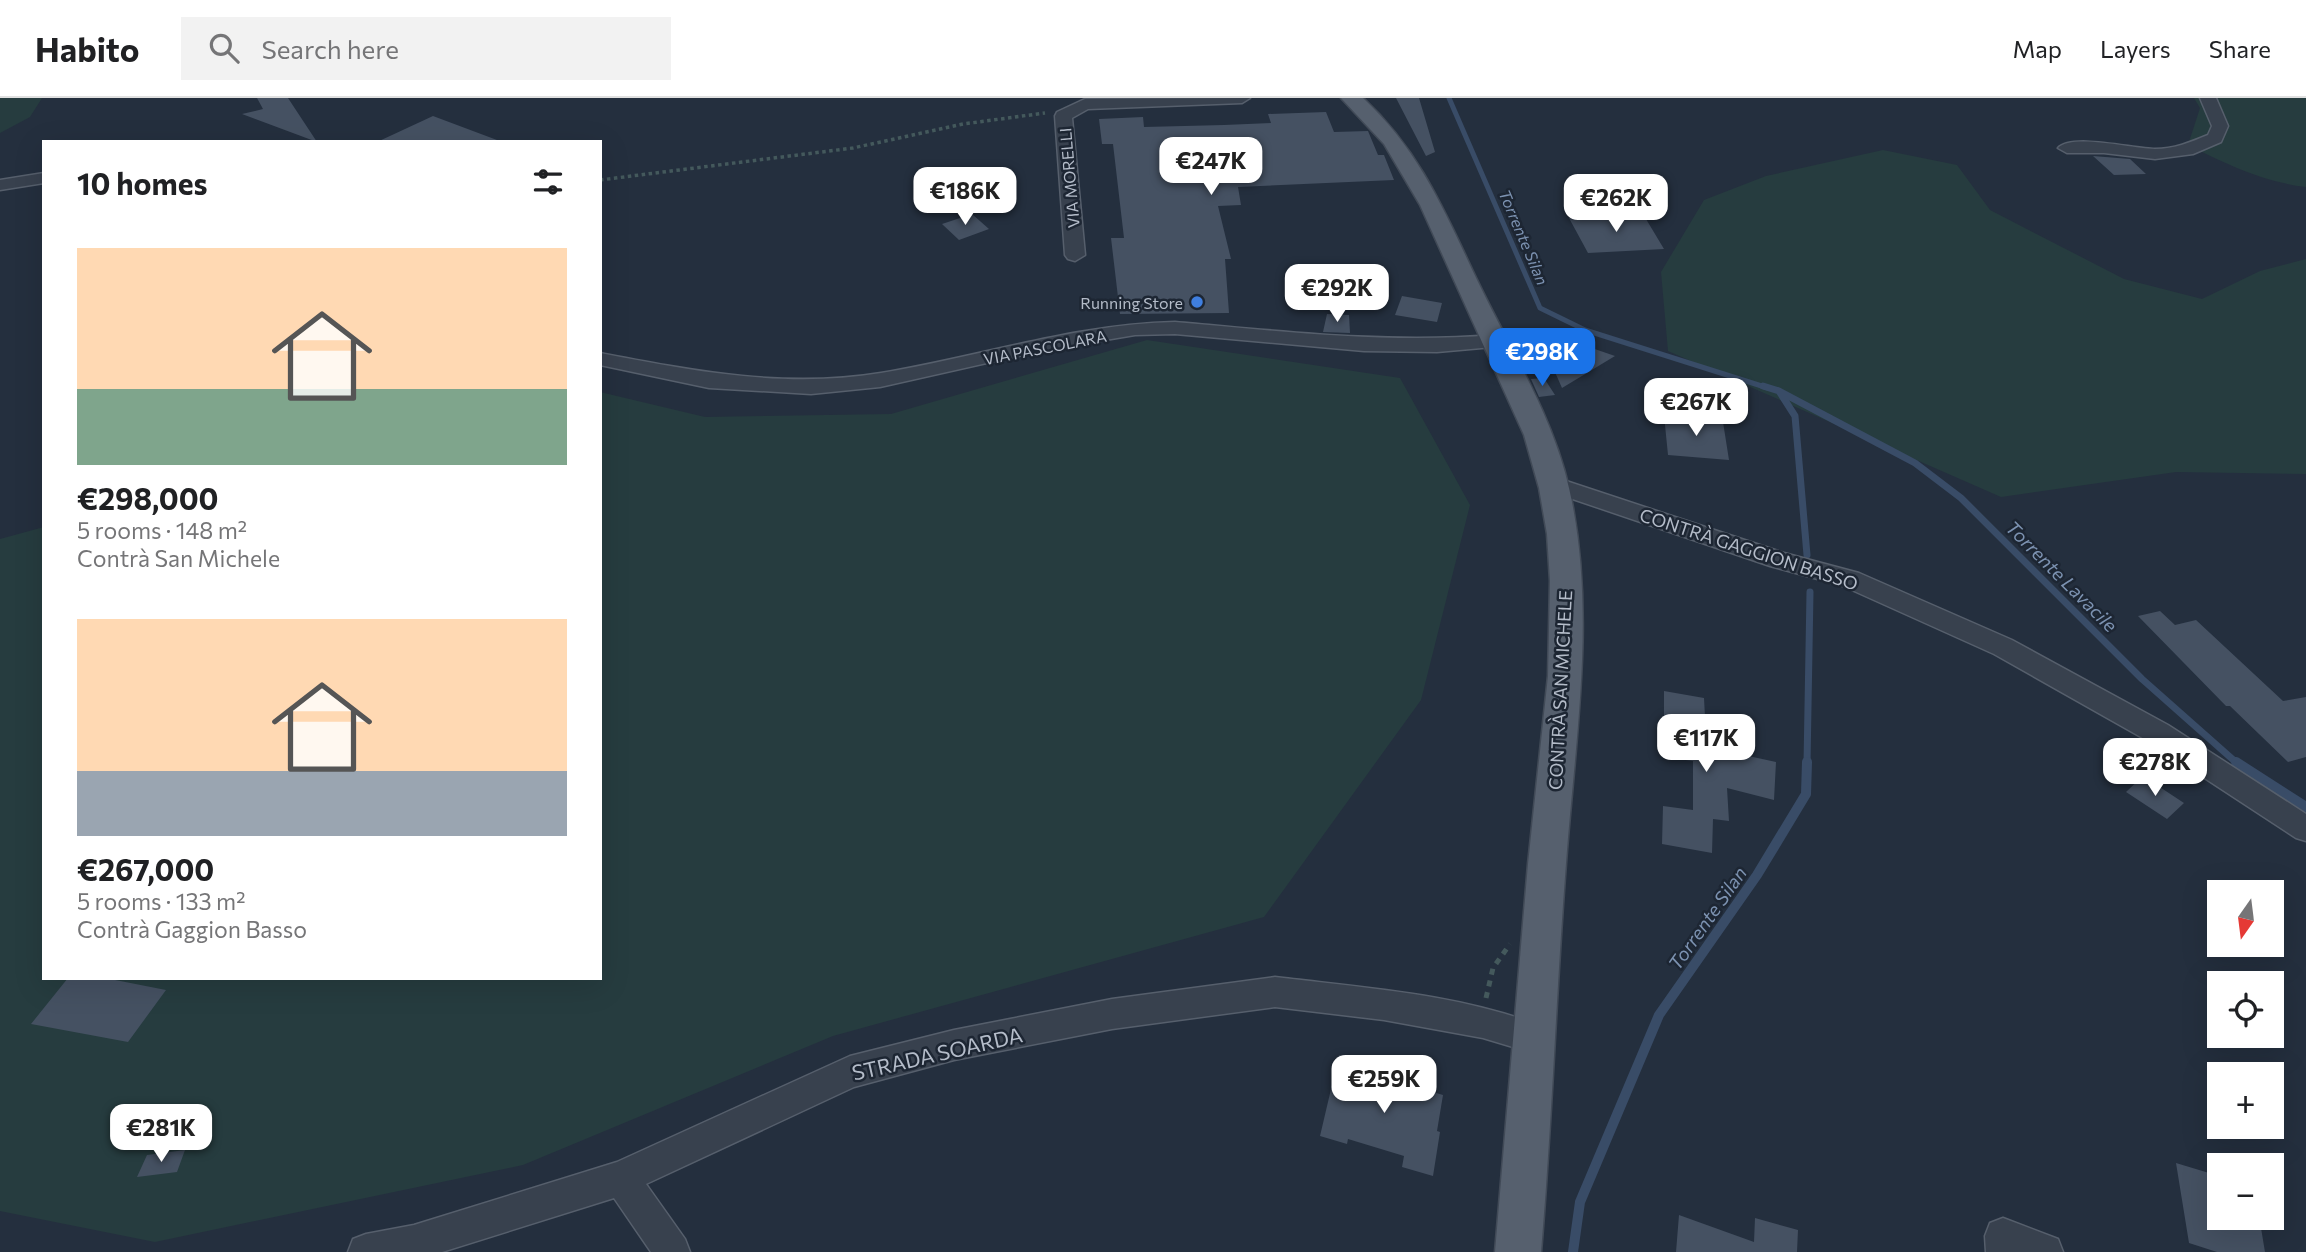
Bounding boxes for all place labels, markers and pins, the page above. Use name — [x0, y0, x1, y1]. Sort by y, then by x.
pin: €247K — [1162, 138, 1260, 197]
pin: €186K — [916, 167, 1014, 227]
pin: €262K — [1567, 174, 1665, 234]
pin: €292K — [1288, 264, 1386, 324]
place label: Running Store — [1080, 293, 1183, 312]
marker: Running Store — [1189, 294, 1205, 310]
pin: €298K — [1493, 328, 1591, 388]
pin: €267K — [1647, 378, 1745, 438]
pin: €117K — [1657, 714, 1755, 774]
pin: €278K — [2106, 738, 2204, 798]
pin: €259K — [1335, 1056, 1433, 1115]
pin: €281K — [112, 1104, 210, 1164]

